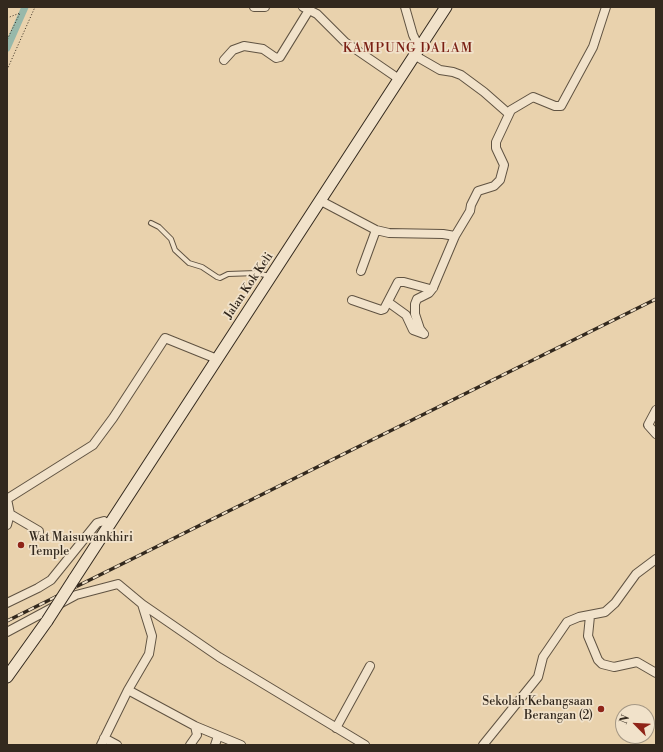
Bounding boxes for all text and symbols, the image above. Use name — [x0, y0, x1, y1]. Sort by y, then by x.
district label: KAMPUNG DALAM — [343, 41, 473, 57]
street label: Jalan Kok Keli — [222, 250, 276, 322]
place label: Wat Maisuwankhiri Temple — [29, 531, 133, 559]
marker: Wat Maisuwankhiri Temple — [16, 540, 26, 550]
place label: Sekolah Kebangsaan Berangan (2) — [482, 695, 593, 723]
marker: Sekolah Kebangsaan Berangan (2) — [596, 704, 606, 714]
north arrow — [615, 704, 655, 744]
text: N — [617, 713, 633, 726]

